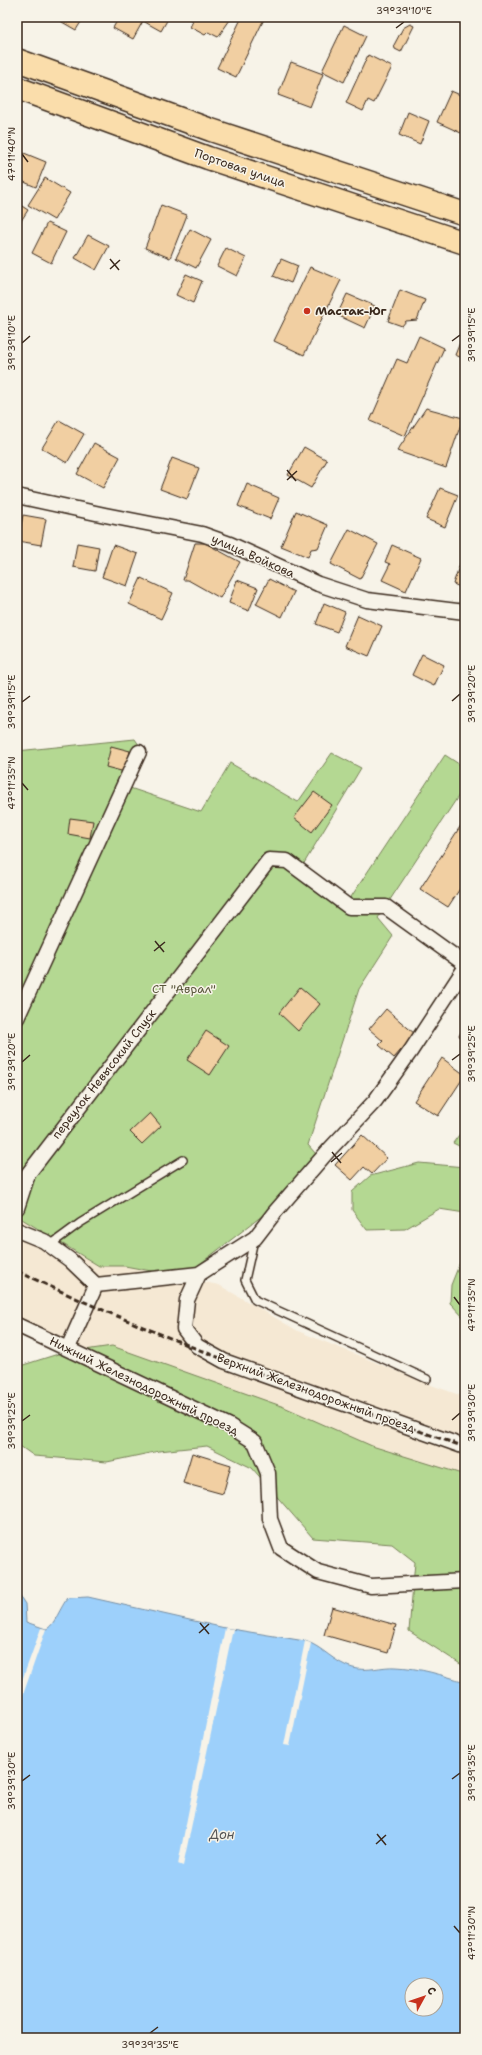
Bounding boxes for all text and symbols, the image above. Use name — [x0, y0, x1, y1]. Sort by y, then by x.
text: 39°39'10"E — [376, 4, 432, 17]
text: 47°11'40"N — [5, 127, 18, 181]
street label: Портовая улица — [192, 145, 288, 191]
place label: Мастак-Юг — [315, 303, 388, 319]
marker: Мастак-Юг — [302, 306, 312, 316]
text: 39°39'15"E — [465, 308, 478, 362]
text: 39°39'10"E — [5, 315, 18, 371]
street label: улица Войкова — [209, 530, 298, 582]
text: 39°39'20"E — [465, 665, 478, 723]
text: 39°39'15"E — [5, 675, 18, 729]
text: 47°11'35"N — [5, 756, 18, 810]
park label: СТ "Аврал" — [152, 981, 216, 997]
street label: переулок Невысокий Спуск — [48, 1005, 160, 1142]
text: 39°39'25"E — [465, 1025, 478, 1083]
text: 39°39'20"E — [5, 1033, 18, 1091]
text: 47°11'35"N — [465, 1278, 478, 1332]
street label: Нижний Железнодорожный проезд — [47, 1333, 242, 1439]
street label: Верхний Железнодорожный проезд — [215, 1350, 418, 1437]
text: 39°39'30"E — [465, 1384, 478, 1442]
text: 39°39'25"E — [5, 1392, 18, 1450]
text: 39°39'35"E — [465, 1744, 478, 1802]
text: 39°39'30"E — [5, 1752, 18, 1810]
water label: Дон — [209, 1826, 235, 1843]
text: 47°11'30"N — [465, 1906, 478, 1960]
north arrow — [404, 1977, 444, 2017]
text: С — [423, 1983, 439, 1998]
text: 39°39'35"E — [121, 2038, 179, 2051]

